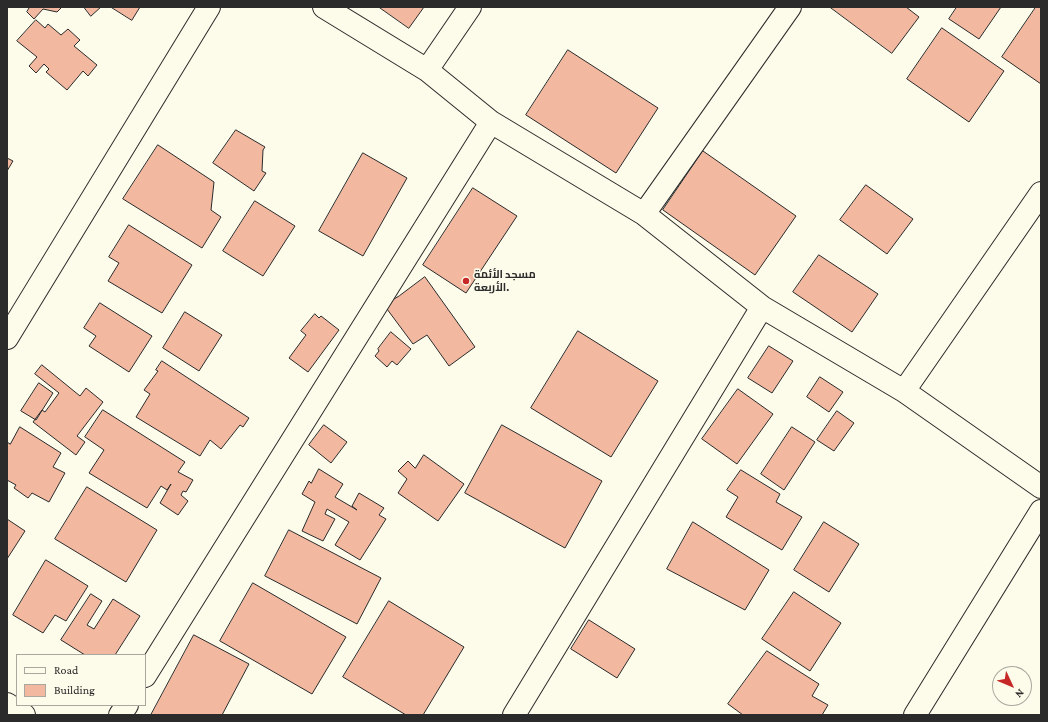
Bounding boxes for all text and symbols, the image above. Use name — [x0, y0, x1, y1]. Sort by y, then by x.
place label: مسجد الأئمة الأربعة. — [474, 268, 536, 294]
marker: مسجد الأئمة الأربعة. — [461, 276, 471, 286]
legend — [16, 654, 146, 706]
text: Road — [54, 663, 78, 677]
north arrow — [992, 666, 1032, 706]
text: Building — [54, 683, 95, 697]
text: N — [1013, 687, 1027, 701]

